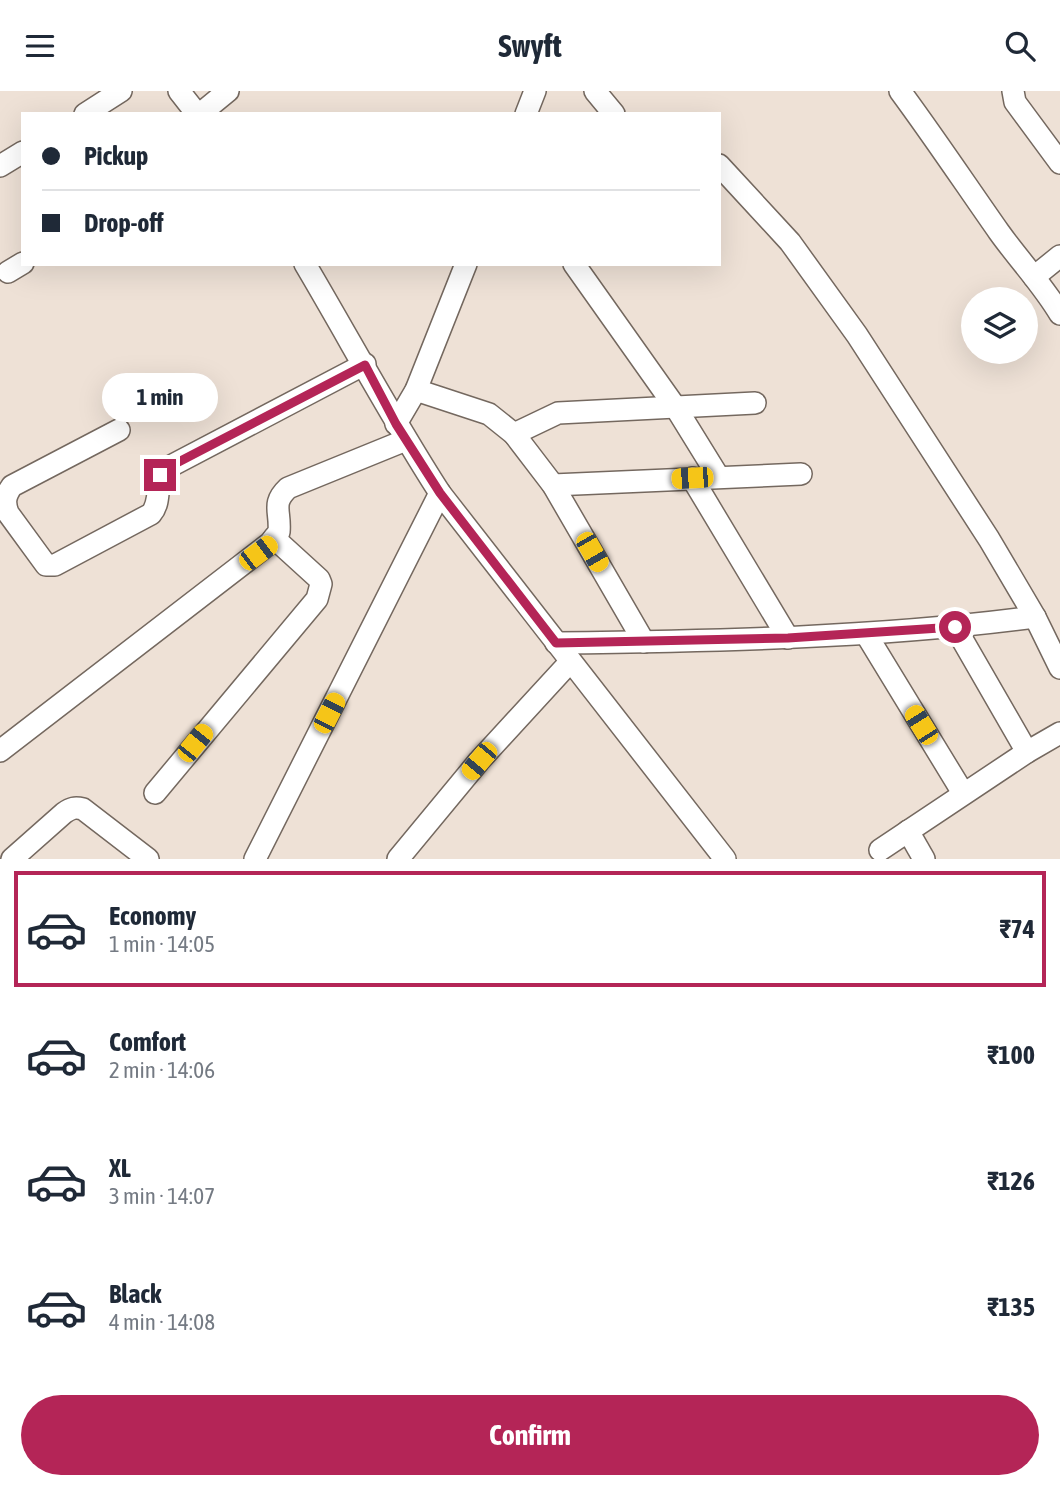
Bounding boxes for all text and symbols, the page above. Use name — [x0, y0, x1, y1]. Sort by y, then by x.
icon: menu — [21, 27, 59, 65]
text: Swyft — [498, 27, 562, 64]
icon: search — [1001, 27, 1039, 65]
text: Pickup — [84, 141, 148, 171]
text: Drop-off — [84, 208, 164, 238]
map controls — [961, 287, 1038, 364]
button: layers — [961, 287, 1038, 364]
callout: 1 min — [102, 373, 218, 423]
text: 1 min — [137, 384, 183, 410]
route end — [144, 459, 176, 491]
car — [671, 466, 714, 490]
car — [573, 529, 612, 575]
car — [235, 532, 282, 574]
route start — [939, 611, 971, 643]
car — [311, 690, 348, 736]
car — [901, 702, 942, 748]
car — [174, 720, 217, 766]
car — [458, 738, 501, 784]
icon: car — [25, 898, 88, 961]
text: Economy — [109, 901, 196, 931]
text: ₹74 — [999, 914, 1035, 944]
text: 1 min · 14:05 — [109, 931, 215, 957]
icon: car — [25, 1024, 88, 1087]
text: Comfort — [109, 1027, 186, 1057]
text: ₹100 — [987, 1040, 1035, 1070]
text: 2 min · 14:06 — [109, 1057, 215, 1083]
icon: car — [25, 1150, 88, 1213]
text: XL — [109, 1153, 131, 1183]
text: ₹126 — [987, 1166, 1035, 1196]
text: 3 min · 14:07 — [109, 1183, 215, 1209]
icon: car — [25, 1276, 88, 1339]
text: Black — [109, 1279, 161, 1309]
text: ₹135 — [987, 1292, 1035, 1322]
text: 4 min · 14:08 — [109, 1309, 215, 1335]
button: Confirm — [21, 1395, 1039, 1475]

